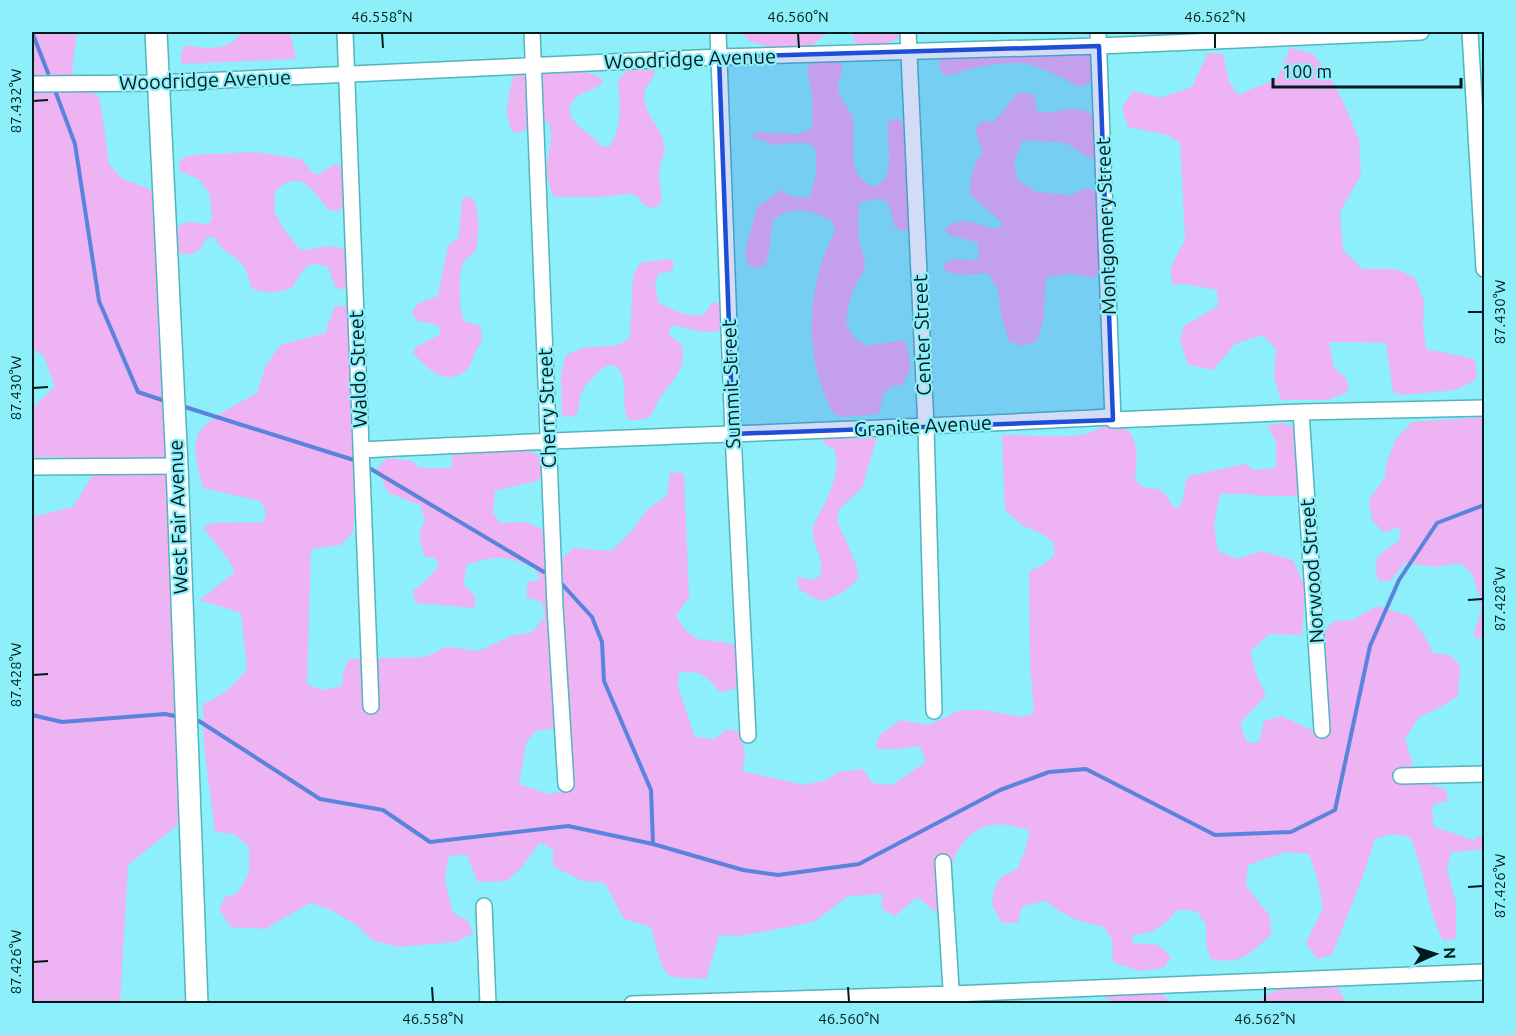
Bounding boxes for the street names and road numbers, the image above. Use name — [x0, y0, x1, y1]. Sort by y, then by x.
street label: Woodridge Avenue — [604, 44, 776, 73]
street label: Woodridge Avenue — [119, 65, 291, 94]
street label: Montgomery Street — [1091, 137, 1120, 315]
street label: Center Street — [908, 274, 935, 396]
street label: Waldo Street — [344, 310, 371, 428]
street label: Summit Street — [717, 319, 744, 449]
street label: Cherry Street — [533, 347, 560, 469]
street label: Granite Avenue — [853, 410, 993, 441]
street label: West Fair Avenue — [163, 439, 192, 595]
street label: Norwood Street — [1295, 498, 1328, 644]

